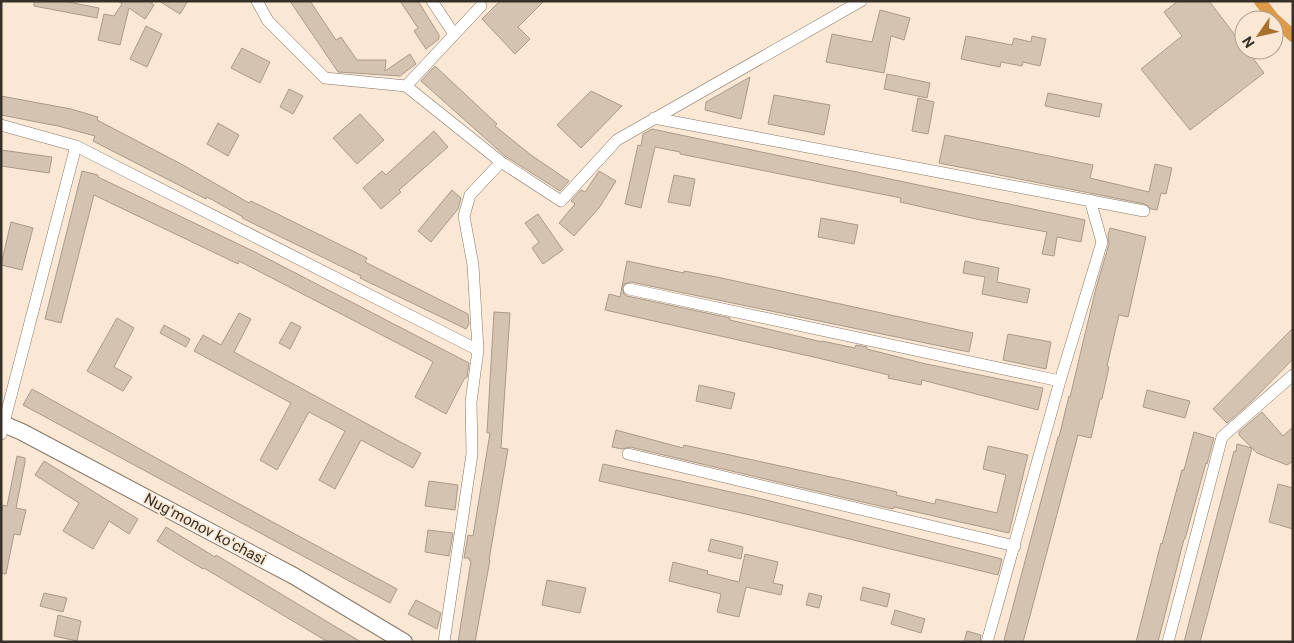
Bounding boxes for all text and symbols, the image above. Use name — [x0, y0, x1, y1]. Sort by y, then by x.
north arrow — [1234, 10, 1284, 60]
text: N — [1239, 34, 1258, 51]
street label: Nugʻmonov koʻchasi — [141, 489, 269, 569]

